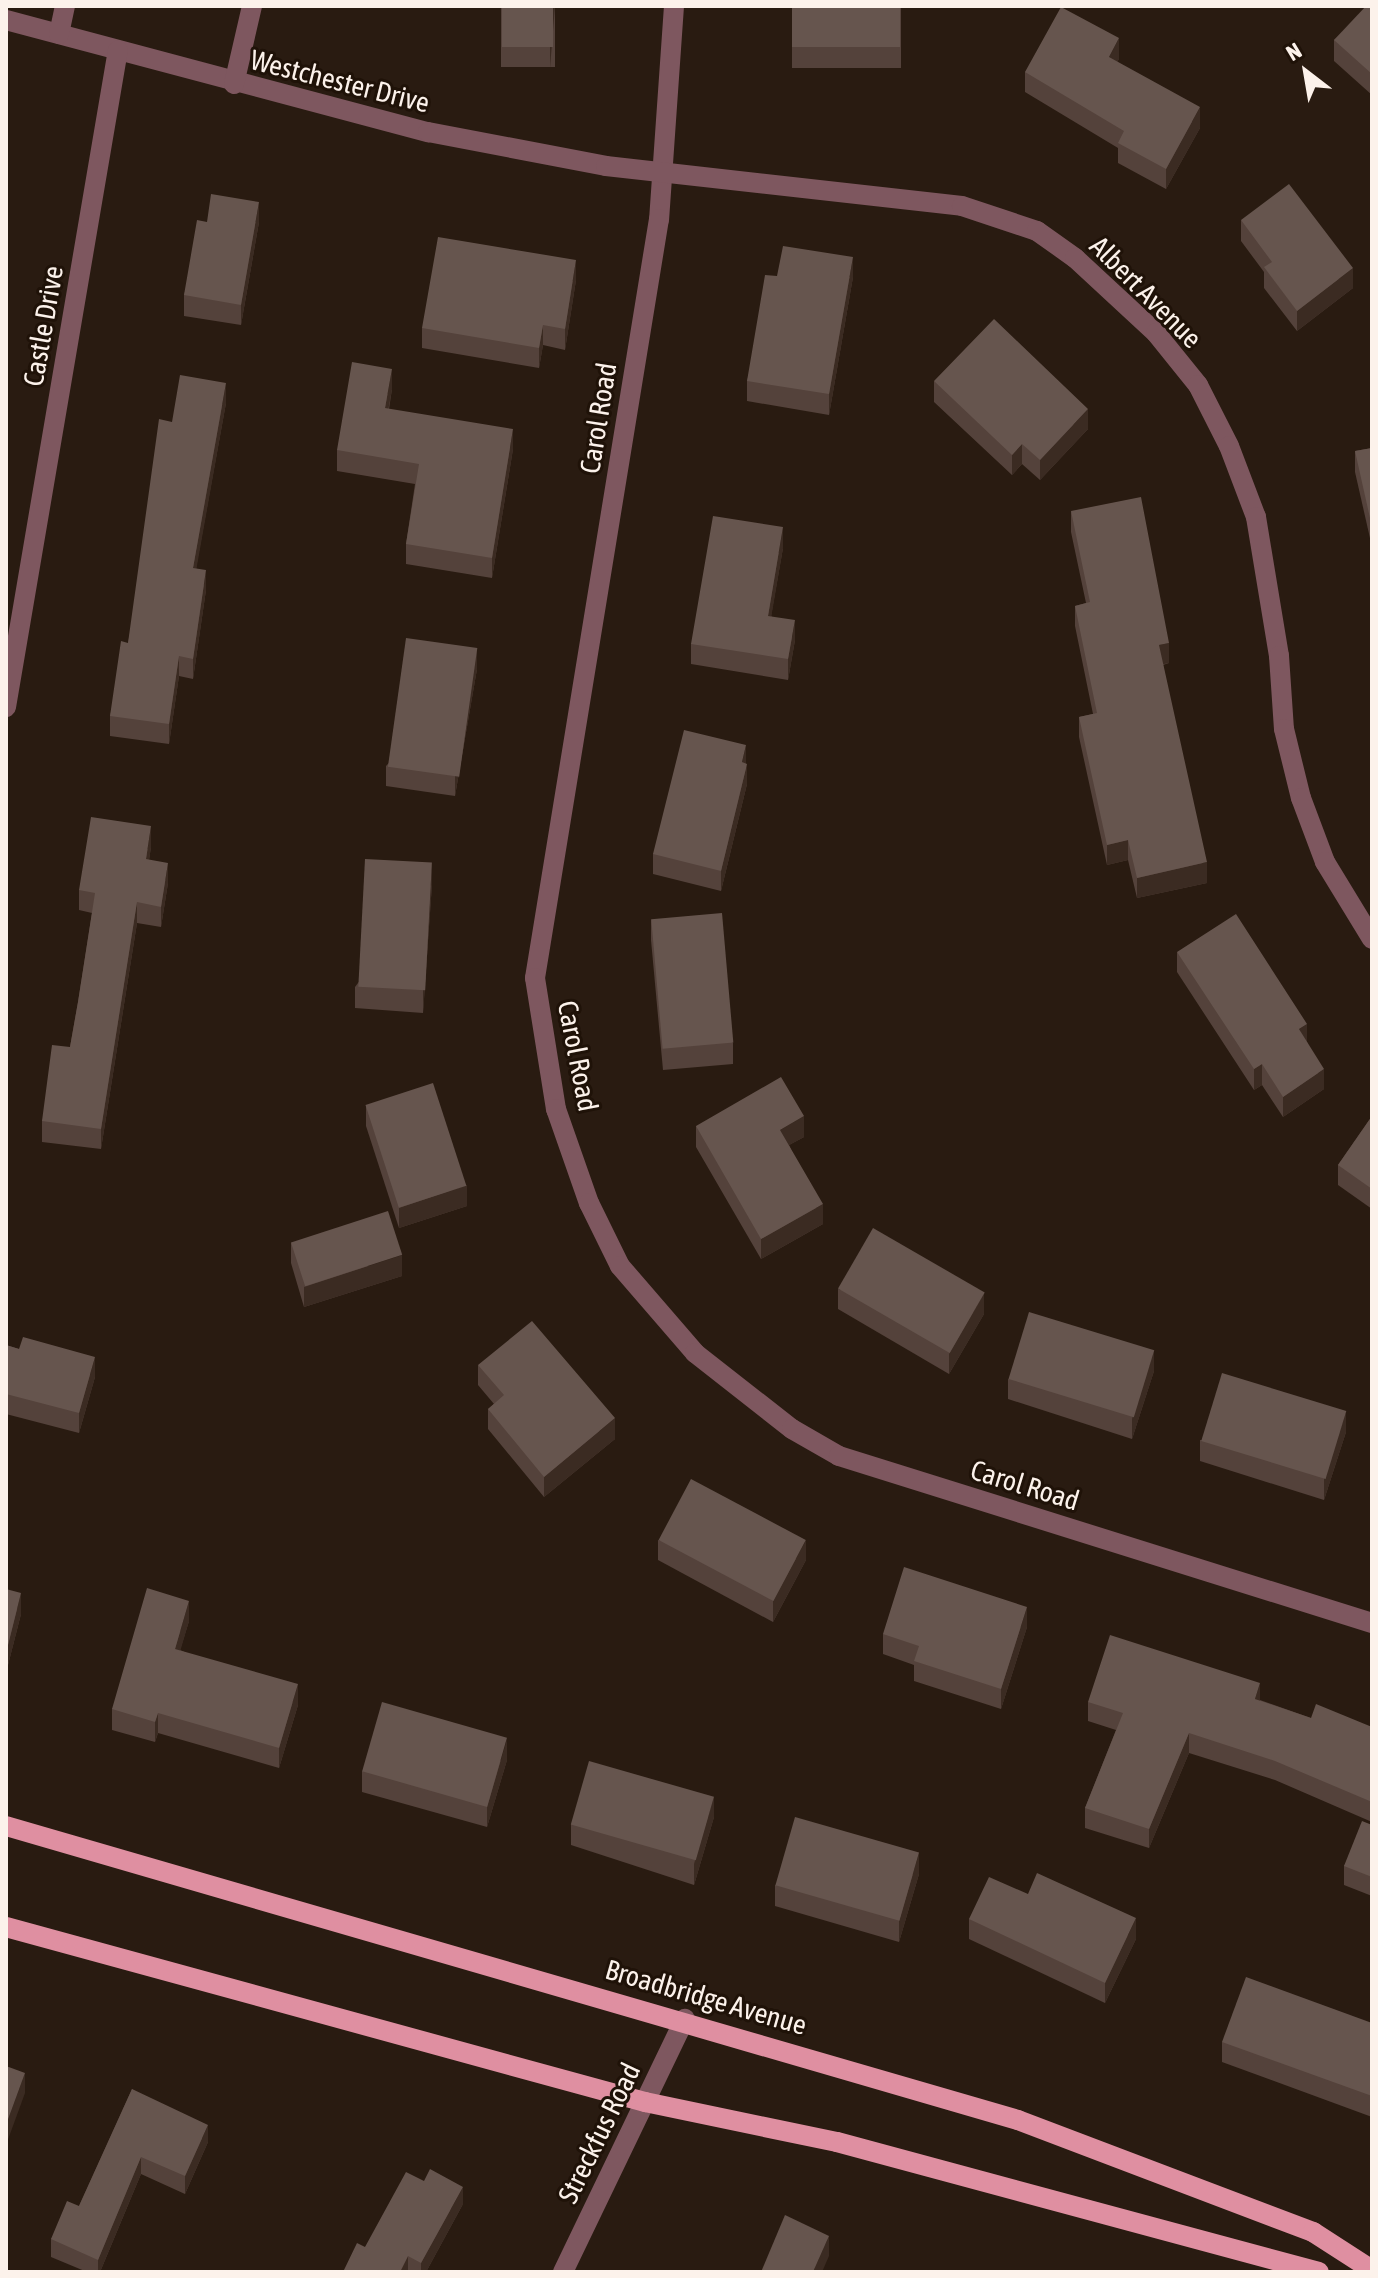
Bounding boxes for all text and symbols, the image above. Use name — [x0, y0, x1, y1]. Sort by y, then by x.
north arrow — [1266, 32, 1346, 112]
text: N — [1281, 37, 1306, 66]
street label: Westchester Drive — [247, 43, 433, 119]
street label: Albert Avenue — [1083, 229, 1209, 355]
street label: Castle Drive — [16, 263, 70, 389]
street label: Carol Road — [573, 360, 623, 476]
street label: Carol Road — [551, 998, 605, 1114]
street label: Carol Road — [967, 1453, 1083, 1517]
street label: Broadbridge Avenue — [602, 1952, 810, 2042]
street label: Streckfus Road — [551, 2057, 647, 2209]

